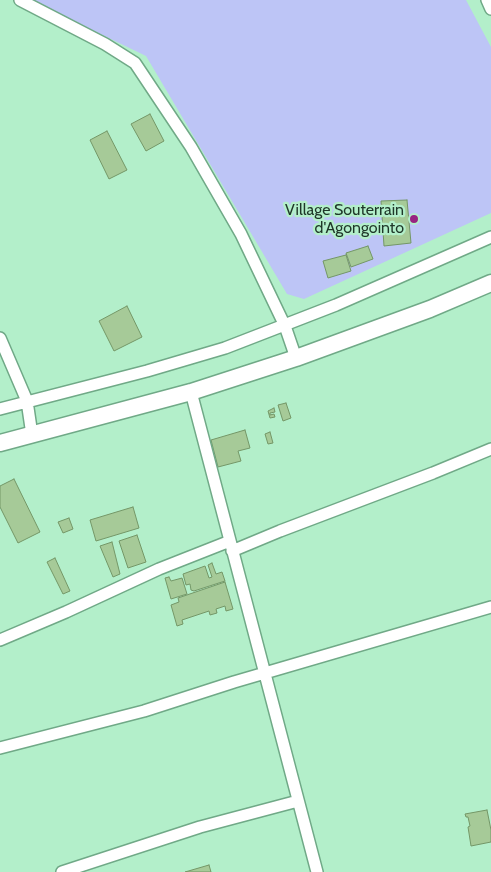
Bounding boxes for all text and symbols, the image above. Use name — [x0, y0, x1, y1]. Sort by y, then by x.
place label: Village Souterrain d'Agongointo — [285, 200, 404, 238]
marker: Village Souterrain d'Agongointo — [408, 213, 420, 225]

